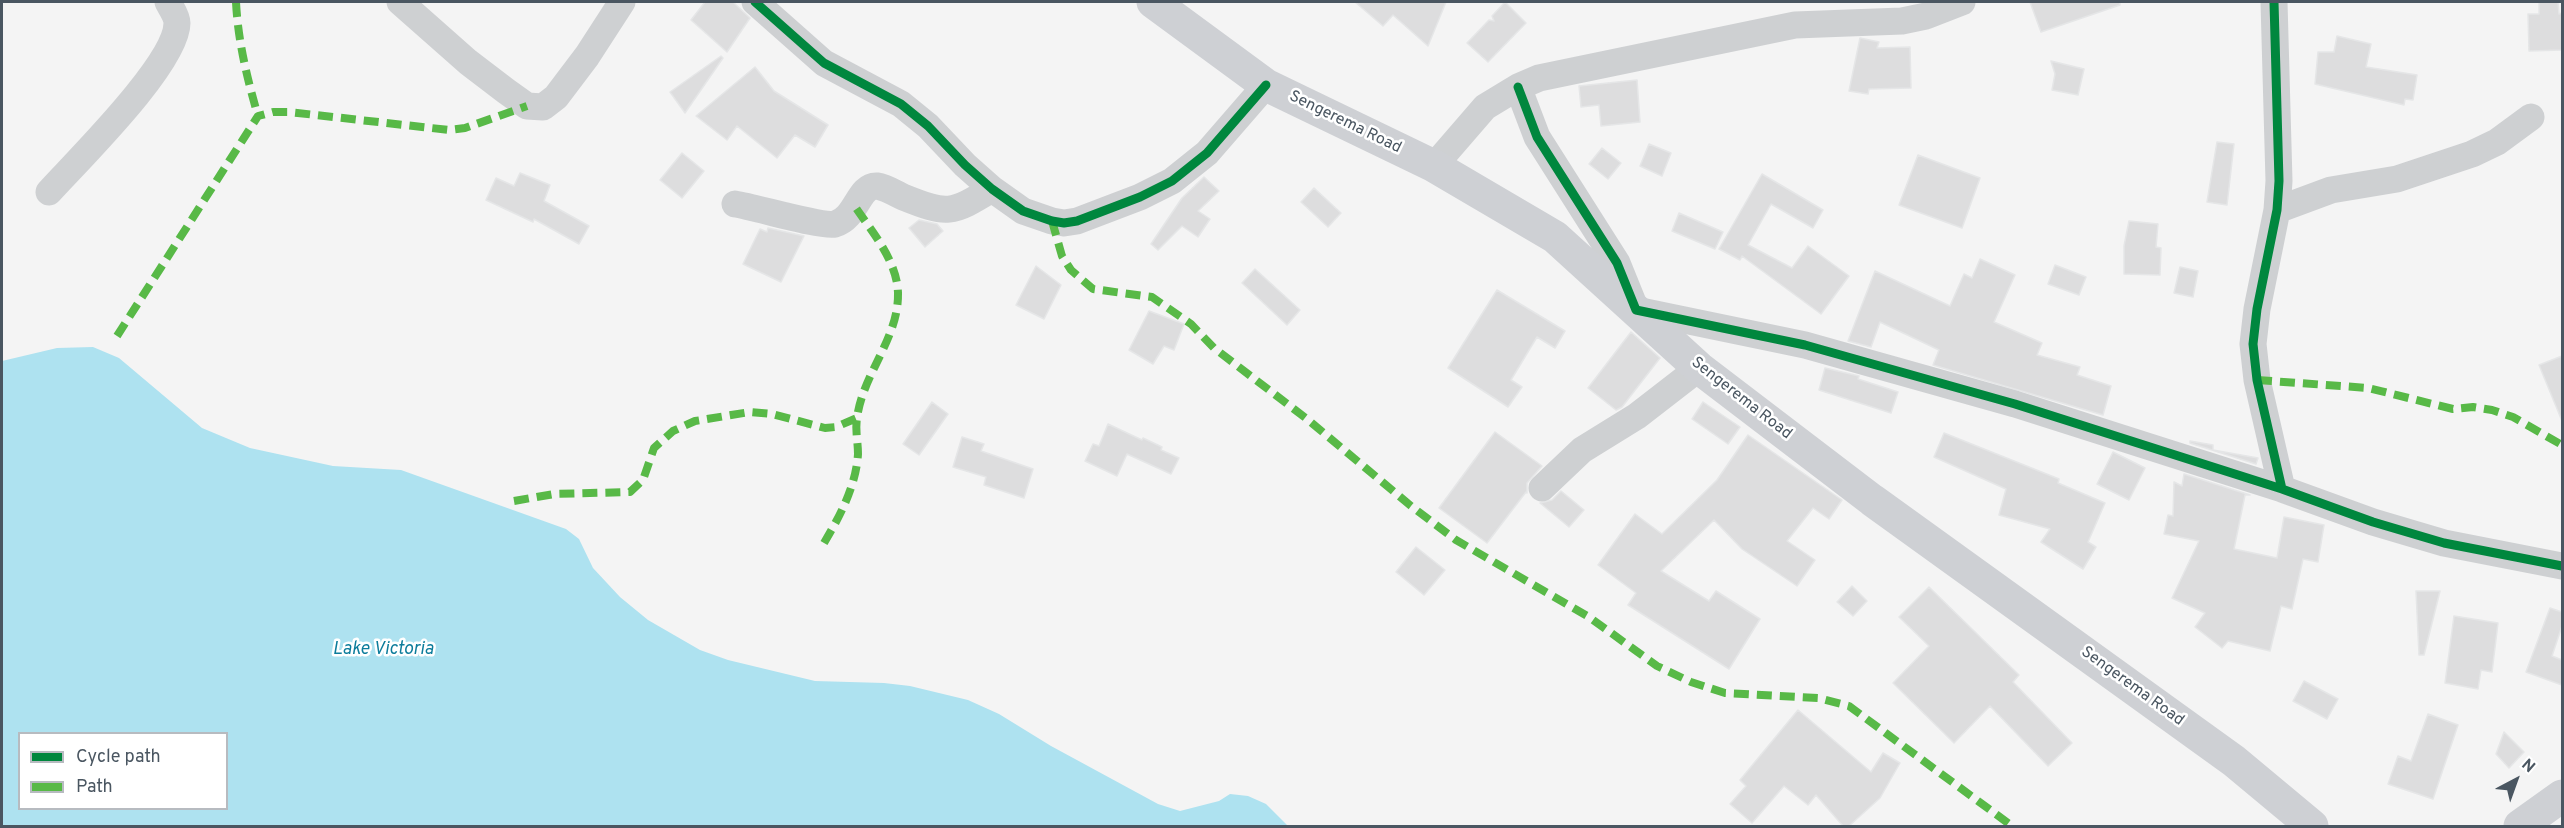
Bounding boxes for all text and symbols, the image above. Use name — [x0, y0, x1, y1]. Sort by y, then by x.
street label: Sengerema Road — [1286, 88, 1404, 158]
street label: Sengerema Road — [1687, 354, 1795, 444]
water label: Lake Victoria — [333, 639, 433, 661]
street label: Sengerema Road — [2077, 643, 2187, 731]
legend — [18, 732, 228, 810]
text: Cycle path — [76, 746, 161, 769]
north arrow — [2486, 750, 2546, 810]
text: N — [2517, 755, 2539, 778]
text: Path — [76, 776, 113, 799]

